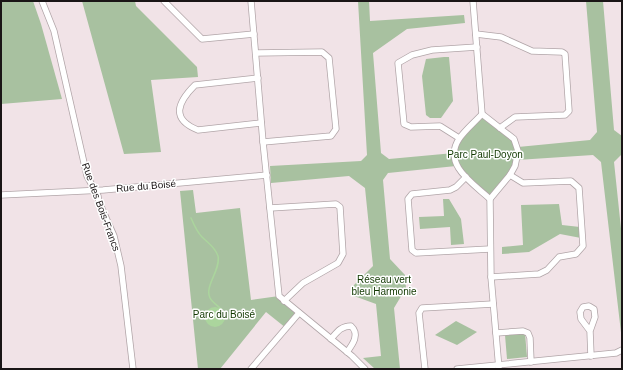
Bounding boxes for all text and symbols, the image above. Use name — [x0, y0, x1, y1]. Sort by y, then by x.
park label: Parc Paul-Doyon — [447, 149, 523, 160]
street label: Rue des Bois-Francs — [80, 161, 122, 253]
street label: Rue du Boisé — [116, 178, 177, 194]
park label: Réseau vert bleu Harmonie — [351, 274, 417, 297]
park label: Parc du Boisé — [193, 309, 256, 320]

